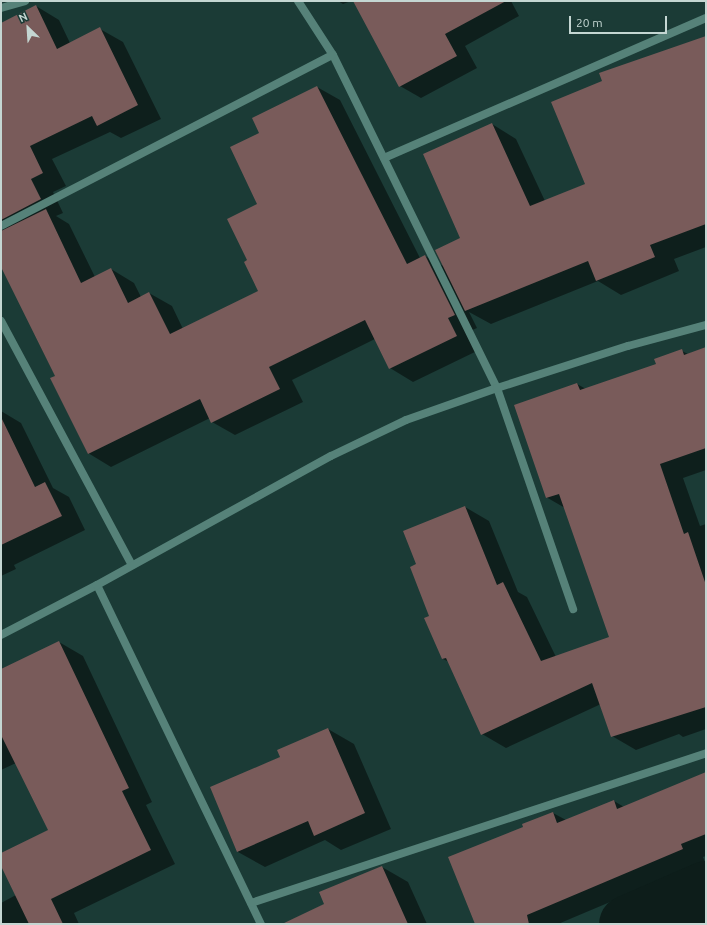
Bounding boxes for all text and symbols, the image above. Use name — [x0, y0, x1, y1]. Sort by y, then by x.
north arrow — [8, 8, 48, 48]
scale bar — [571, 8, 669, 34]
text: N — [17, 10, 29, 24]
text: 20 m — [576, 16, 603, 29]

